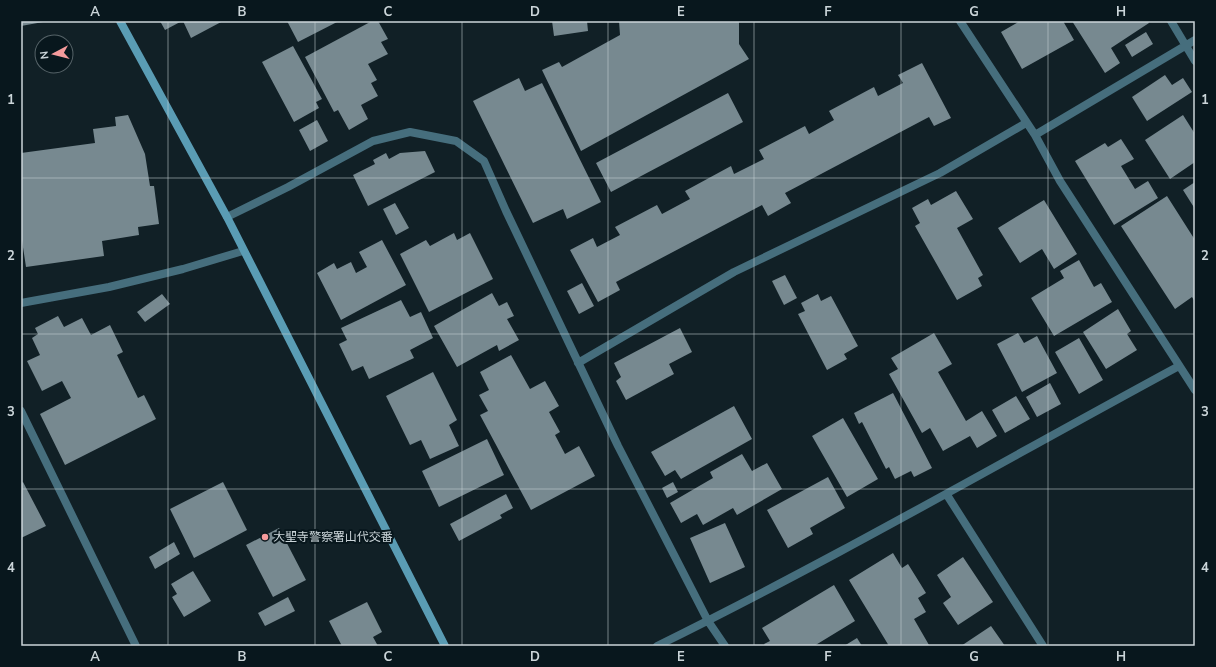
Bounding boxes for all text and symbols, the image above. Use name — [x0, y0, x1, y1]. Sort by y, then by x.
text: A — [90, 3, 100, 21]
text: B — [238, 3, 247, 21]
text: C — [384, 3, 393, 21]
text: D — [530, 3, 540, 21]
text: E — [677, 3, 685, 21]
text: F — [824, 3, 832, 21]
text: G — [969, 3, 979, 21]
text: H — [1116, 3, 1126, 21]
north arrow — [34, 34, 74, 74]
text: N — [37, 50, 53, 60]
text: 1 — [7, 91, 15, 109]
text: 1 — [1201, 91, 1209, 109]
text: 2 — [7, 247, 15, 265]
text: 2 — [1201, 247, 1209, 265]
text: 3 — [7, 403, 15, 421]
text: 3 — [1201, 403, 1209, 421]
place label: 大聖寺警察署山代交番 — [273, 529, 393, 545]
marker: 大聖寺警察署山代交番 — [260, 532, 270, 542]
text: 4 — [7, 559, 15, 577]
text: 4 — [1201, 559, 1209, 577]
text: A — [90, 648, 100, 666]
text: B — [238, 648, 247, 666]
text: C — [384, 648, 393, 666]
text: D — [530, 648, 540, 666]
text: E — [677, 648, 685, 666]
text: F — [824, 648, 832, 666]
text: G — [969, 648, 979, 666]
text: H — [1116, 648, 1126, 666]

